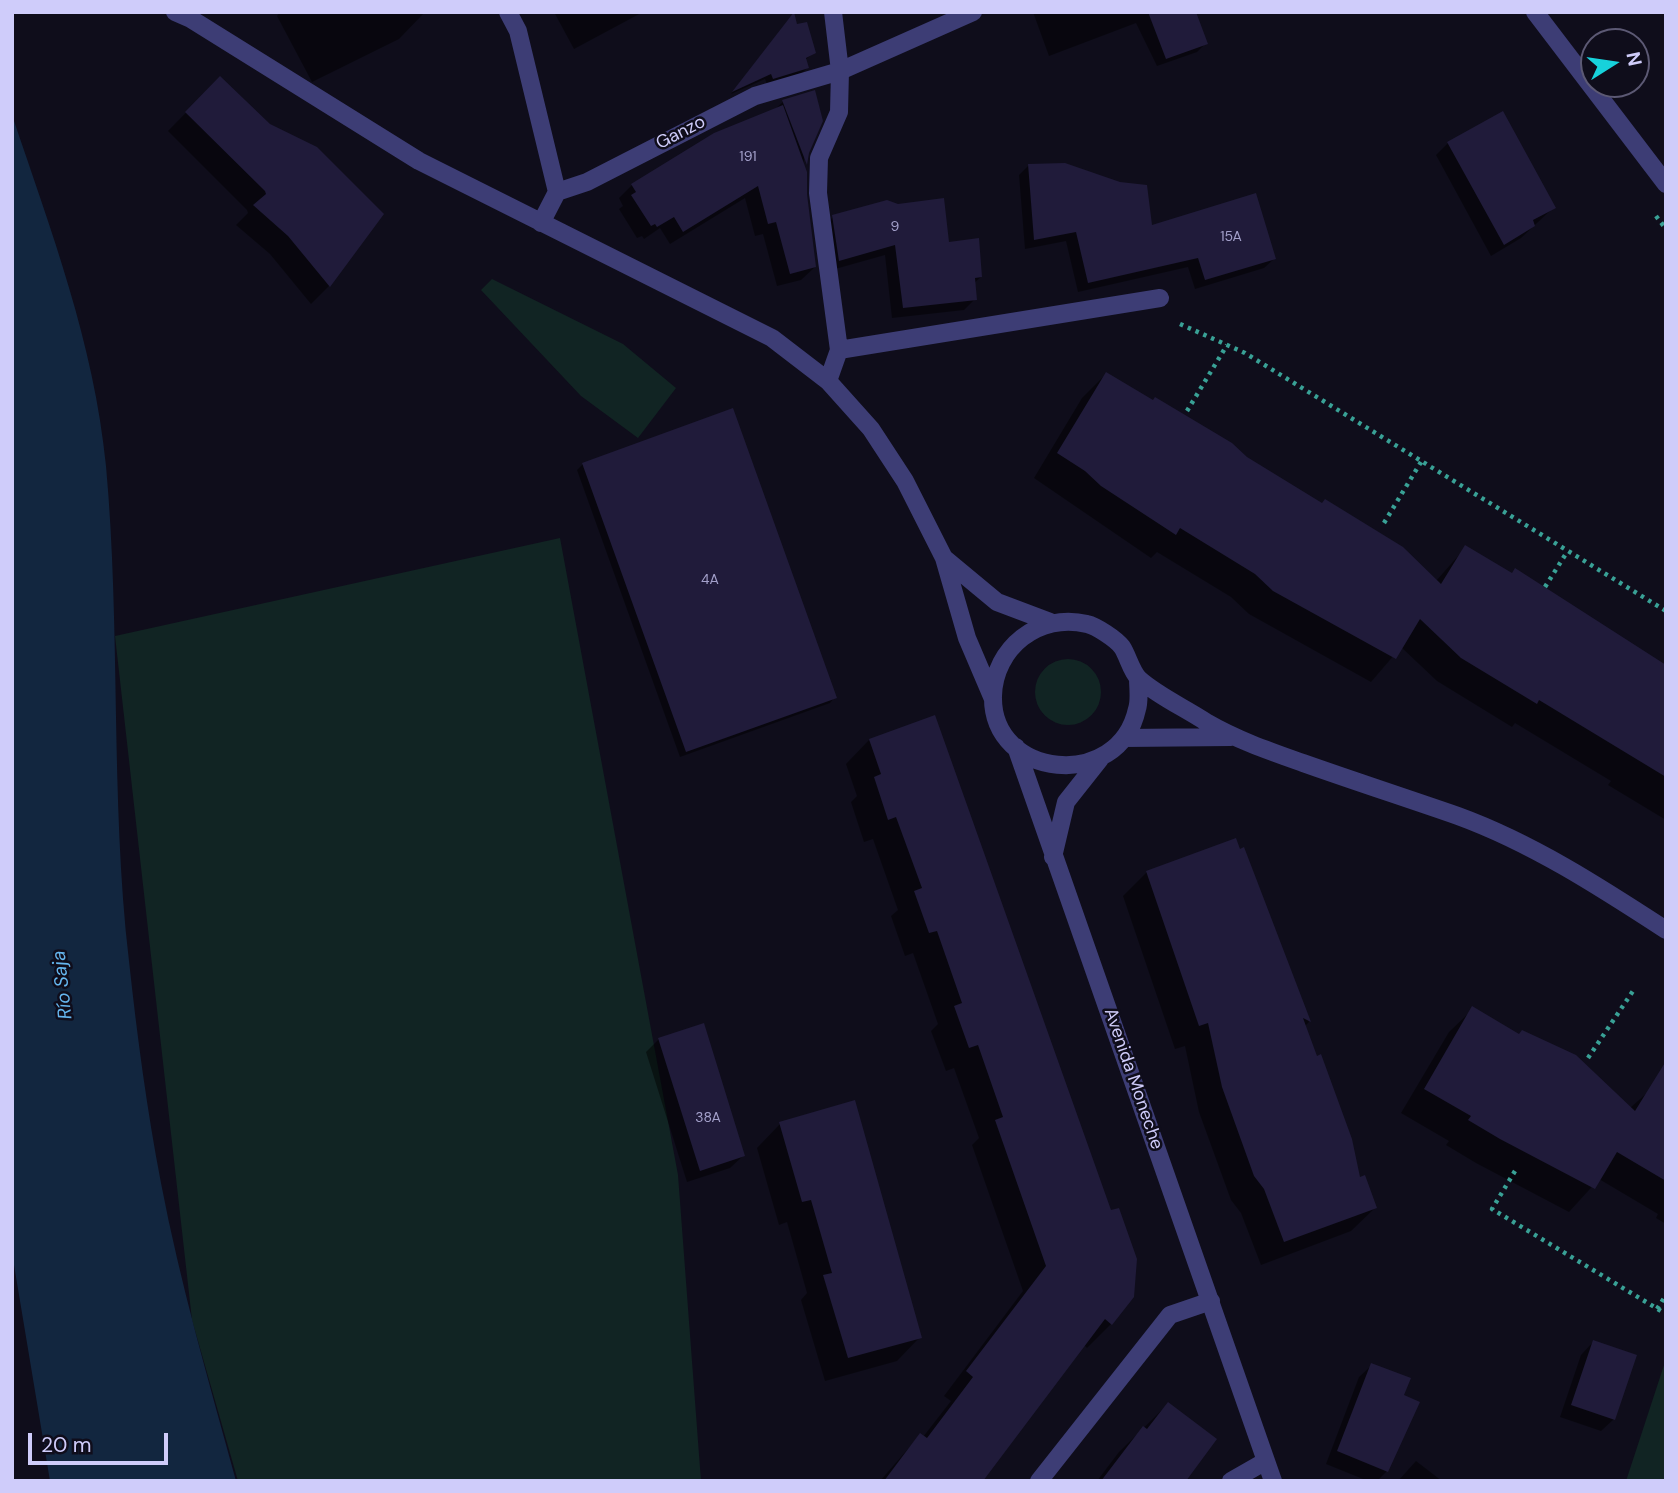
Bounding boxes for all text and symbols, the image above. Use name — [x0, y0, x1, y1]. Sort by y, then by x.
north arrow — [1580, 28, 1650, 98]
text: N — [1620, 50, 1648, 68]
street label: Ganzo — [653, 111, 709, 155]
house number: 191 — [739, 149, 757, 165]
house number: 9 — [891, 219, 899, 235]
house number: 15A — [1220, 229, 1242, 245]
house number: 4A — [701, 572, 719, 588]
water label: Río Saja — [48, 949, 78, 1021]
street label: Avenida Moneche — [1099, 1005, 1167, 1153]
house number: 38A — [695, 1110, 721, 1126]
scale bar — [32, 1420, 172, 1464]
text: 20 m — [41, 1431, 92, 1459]

